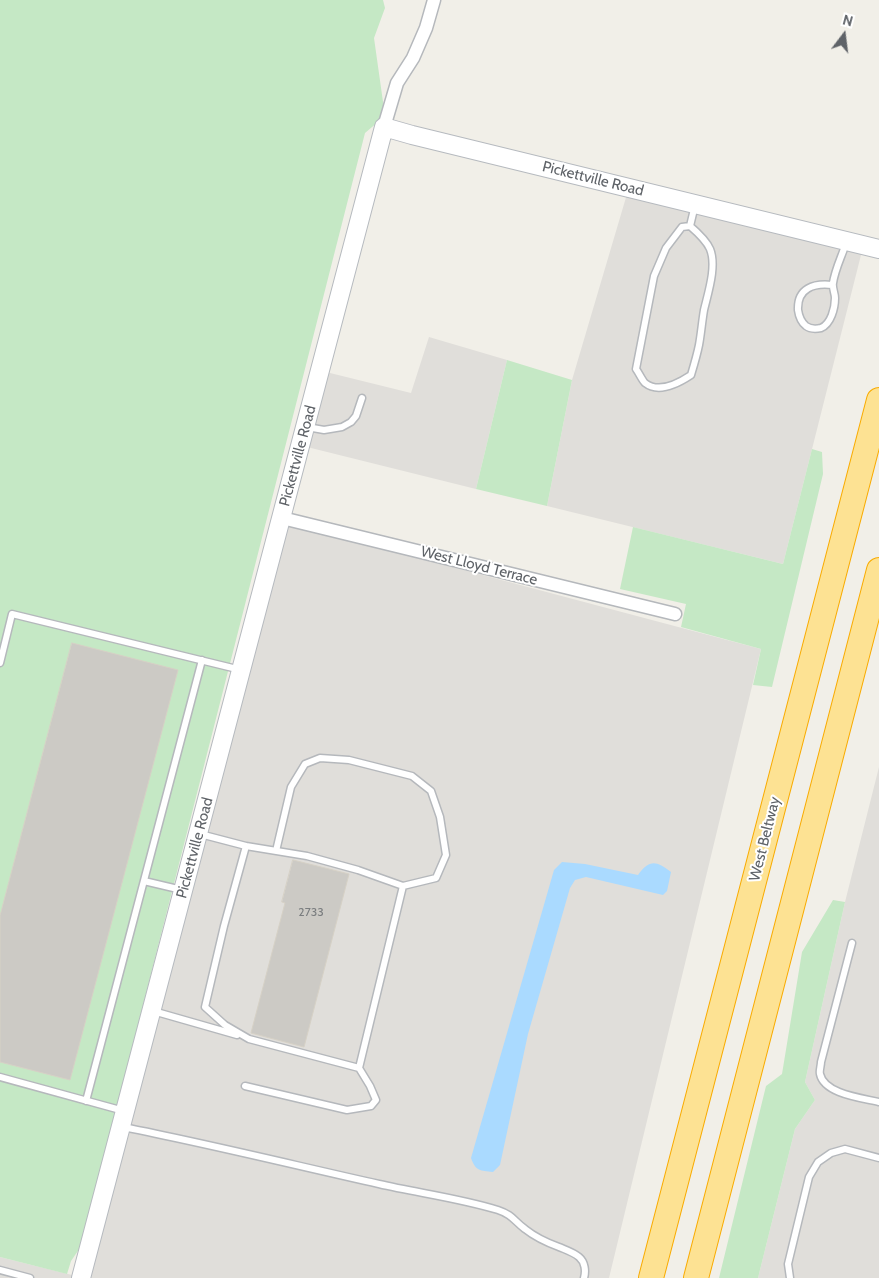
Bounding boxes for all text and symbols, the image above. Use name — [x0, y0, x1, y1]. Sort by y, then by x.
north arrow — [819, 10, 869, 60]
text: N — [841, 11, 855, 30]
street label: Pickettville Road — [540, 158, 646, 200]
street label: Pickettville Road — [276, 404, 320, 508]
street label: West Lloyd Terrace — [419, 543, 539, 589]
street label: West Beltway — [746, 795, 784, 883]
street label: Pickettville Road — [173, 796, 217, 900]
house number: 2733 — [298, 905, 324, 919]

